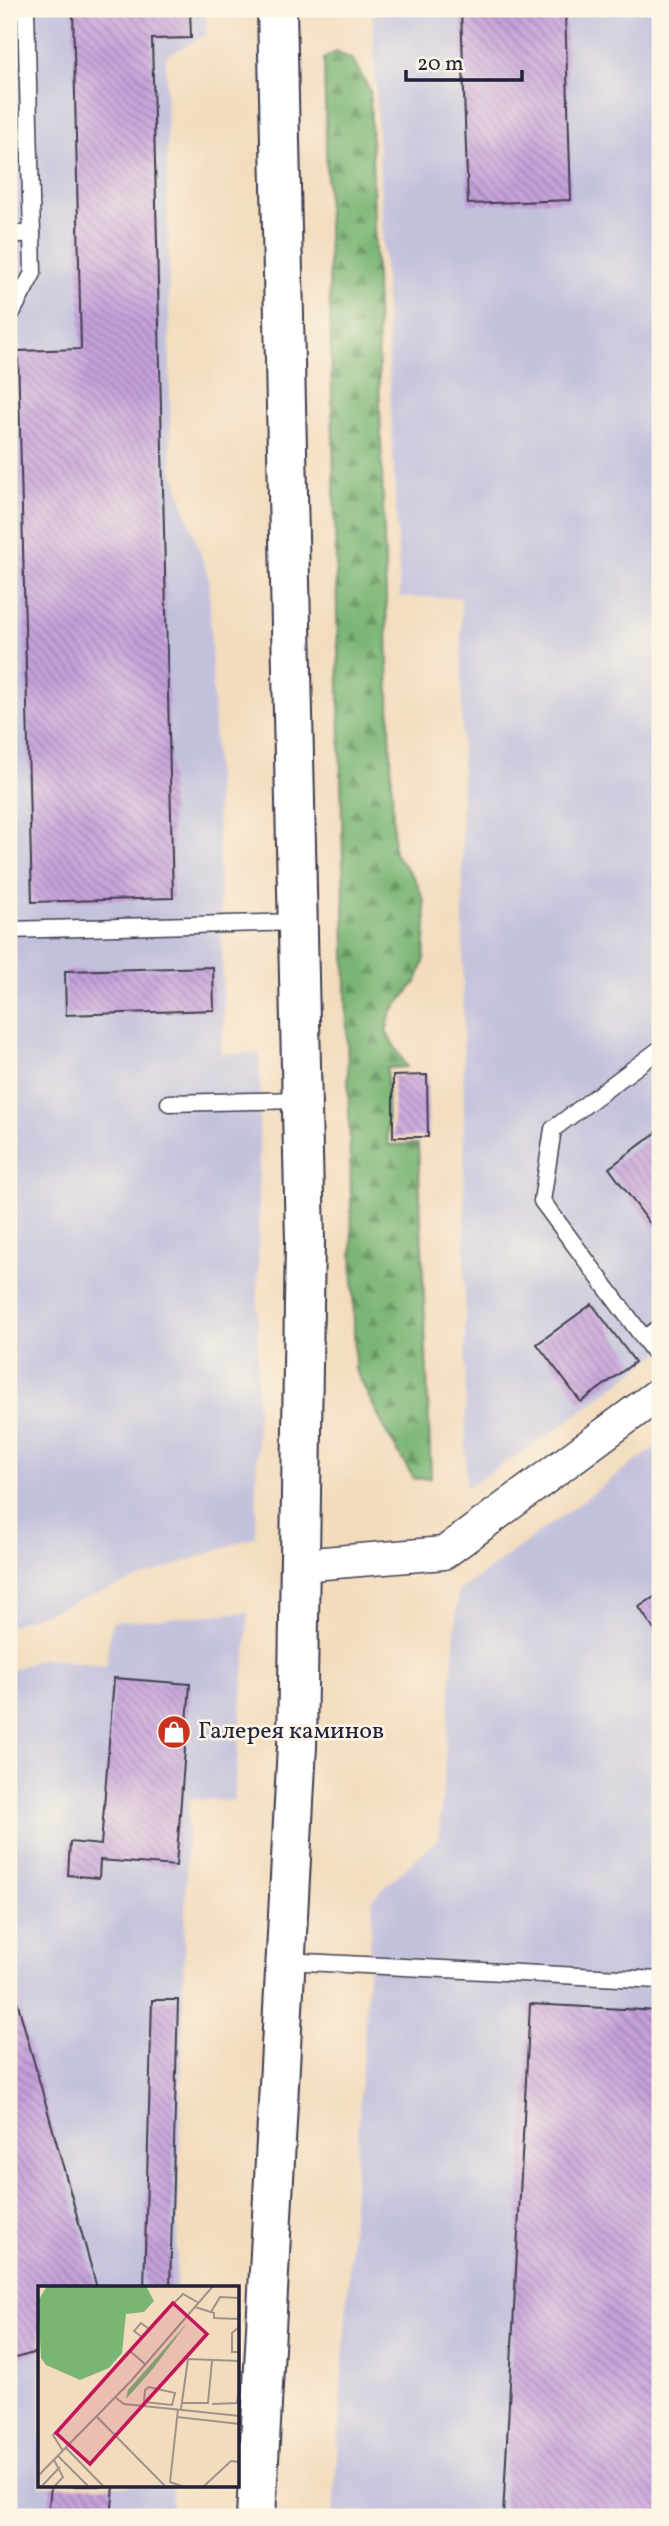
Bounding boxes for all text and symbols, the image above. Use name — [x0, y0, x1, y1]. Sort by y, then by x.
scale bar — [406, 38, 522, 82]
text: 20 m — [417, 50, 463, 79]
shop icon: Галерея каминов — [155, 1713, 193, 1751]
place label: Галерея каминов — [198, 1715, 384, 1749]
inset map — [38, 2286, 240, 2488]

